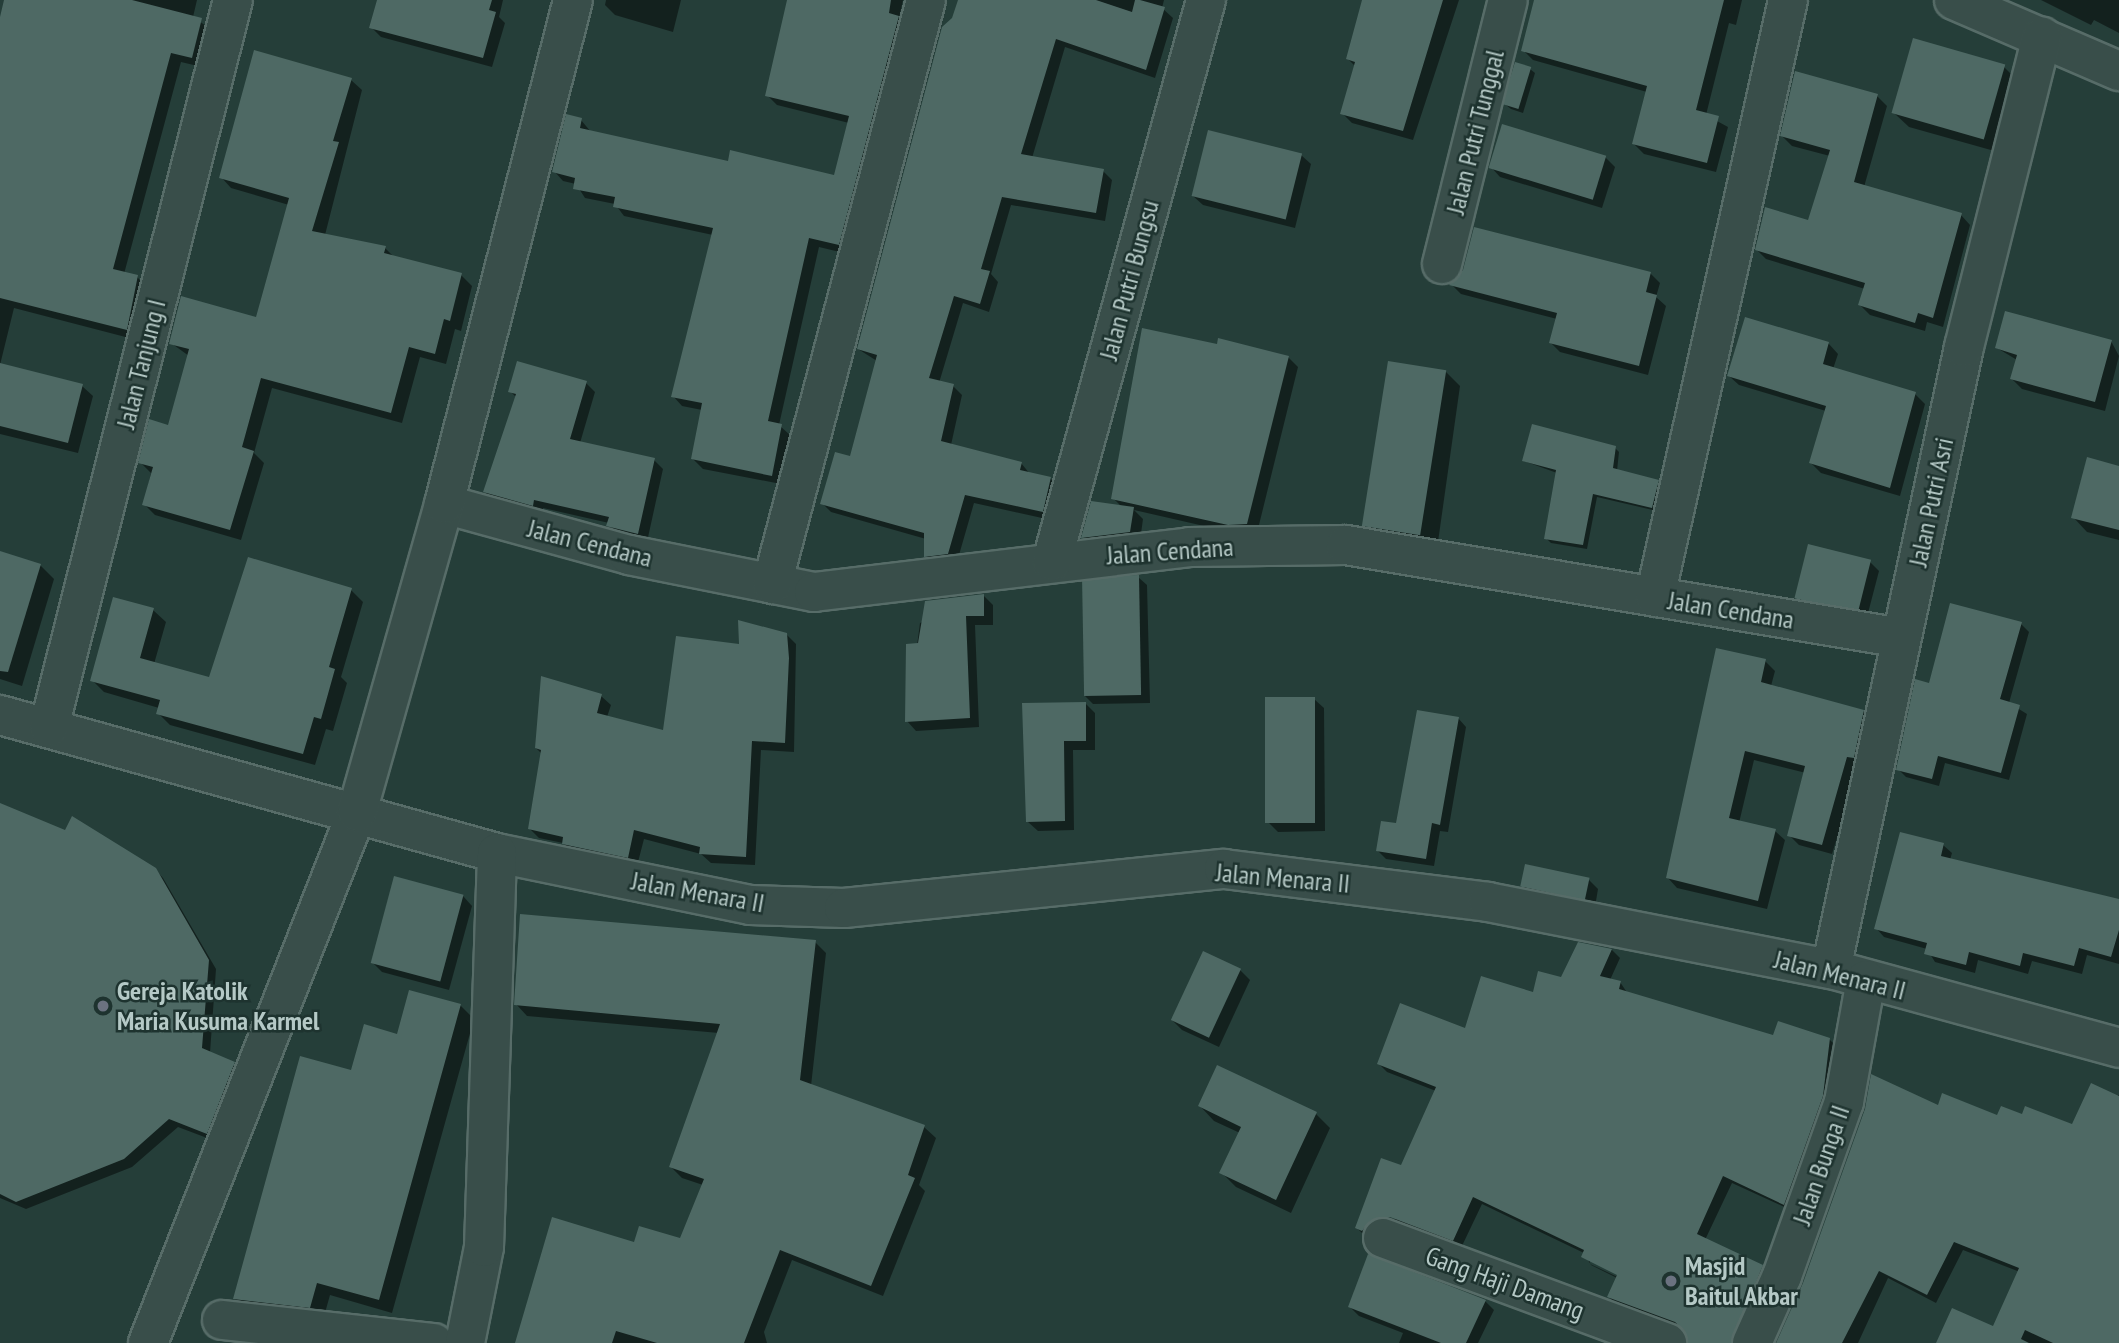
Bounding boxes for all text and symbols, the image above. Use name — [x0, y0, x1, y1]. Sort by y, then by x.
street label: Jalan Putri Tunggal — [1439, 46, 1511, 218]
street label: Jalan Putri Bungsu — [1093, 197, 1165, 363]
street label: Jalan Tanjung I — [110, 296, 172, 432]
street label: Jalan Putri Asri — [1902, 434, 1960, 570]
street label: Jalan Cendana — [525, 513, 655, 573]
street label: Jalan Cendana — [1106, 531, 1234, 571]
street label: Jalan Cendana — [1666, 585, 1796, 635]
street label: Jalan Menara II — [1215, 857, 1351, 899]
street label: Jalan Menara II — [629, 865, 767, 919]
street label: Jalan Menara II — [1771, 944, 1909, 1006]
place label: Gereja Katolik Maria Kusuma Karmel — [117, 975, 319, 1036]
marker: Gereja Katolik Maria Kusuma Karmel — [95, 998, 111, 1014]
street label: Jalan Bunga II — [1786, 1101, 1856, 1229]
street label: Gang Haji Damang — [1421, 1240, 1589, 1326]
place label: Masjid Baitul Akbar — [1685, 1250, 1799, 1312]
marker: Masjid Baitul Akbar — [1663, 1273, 1679, 1289]

